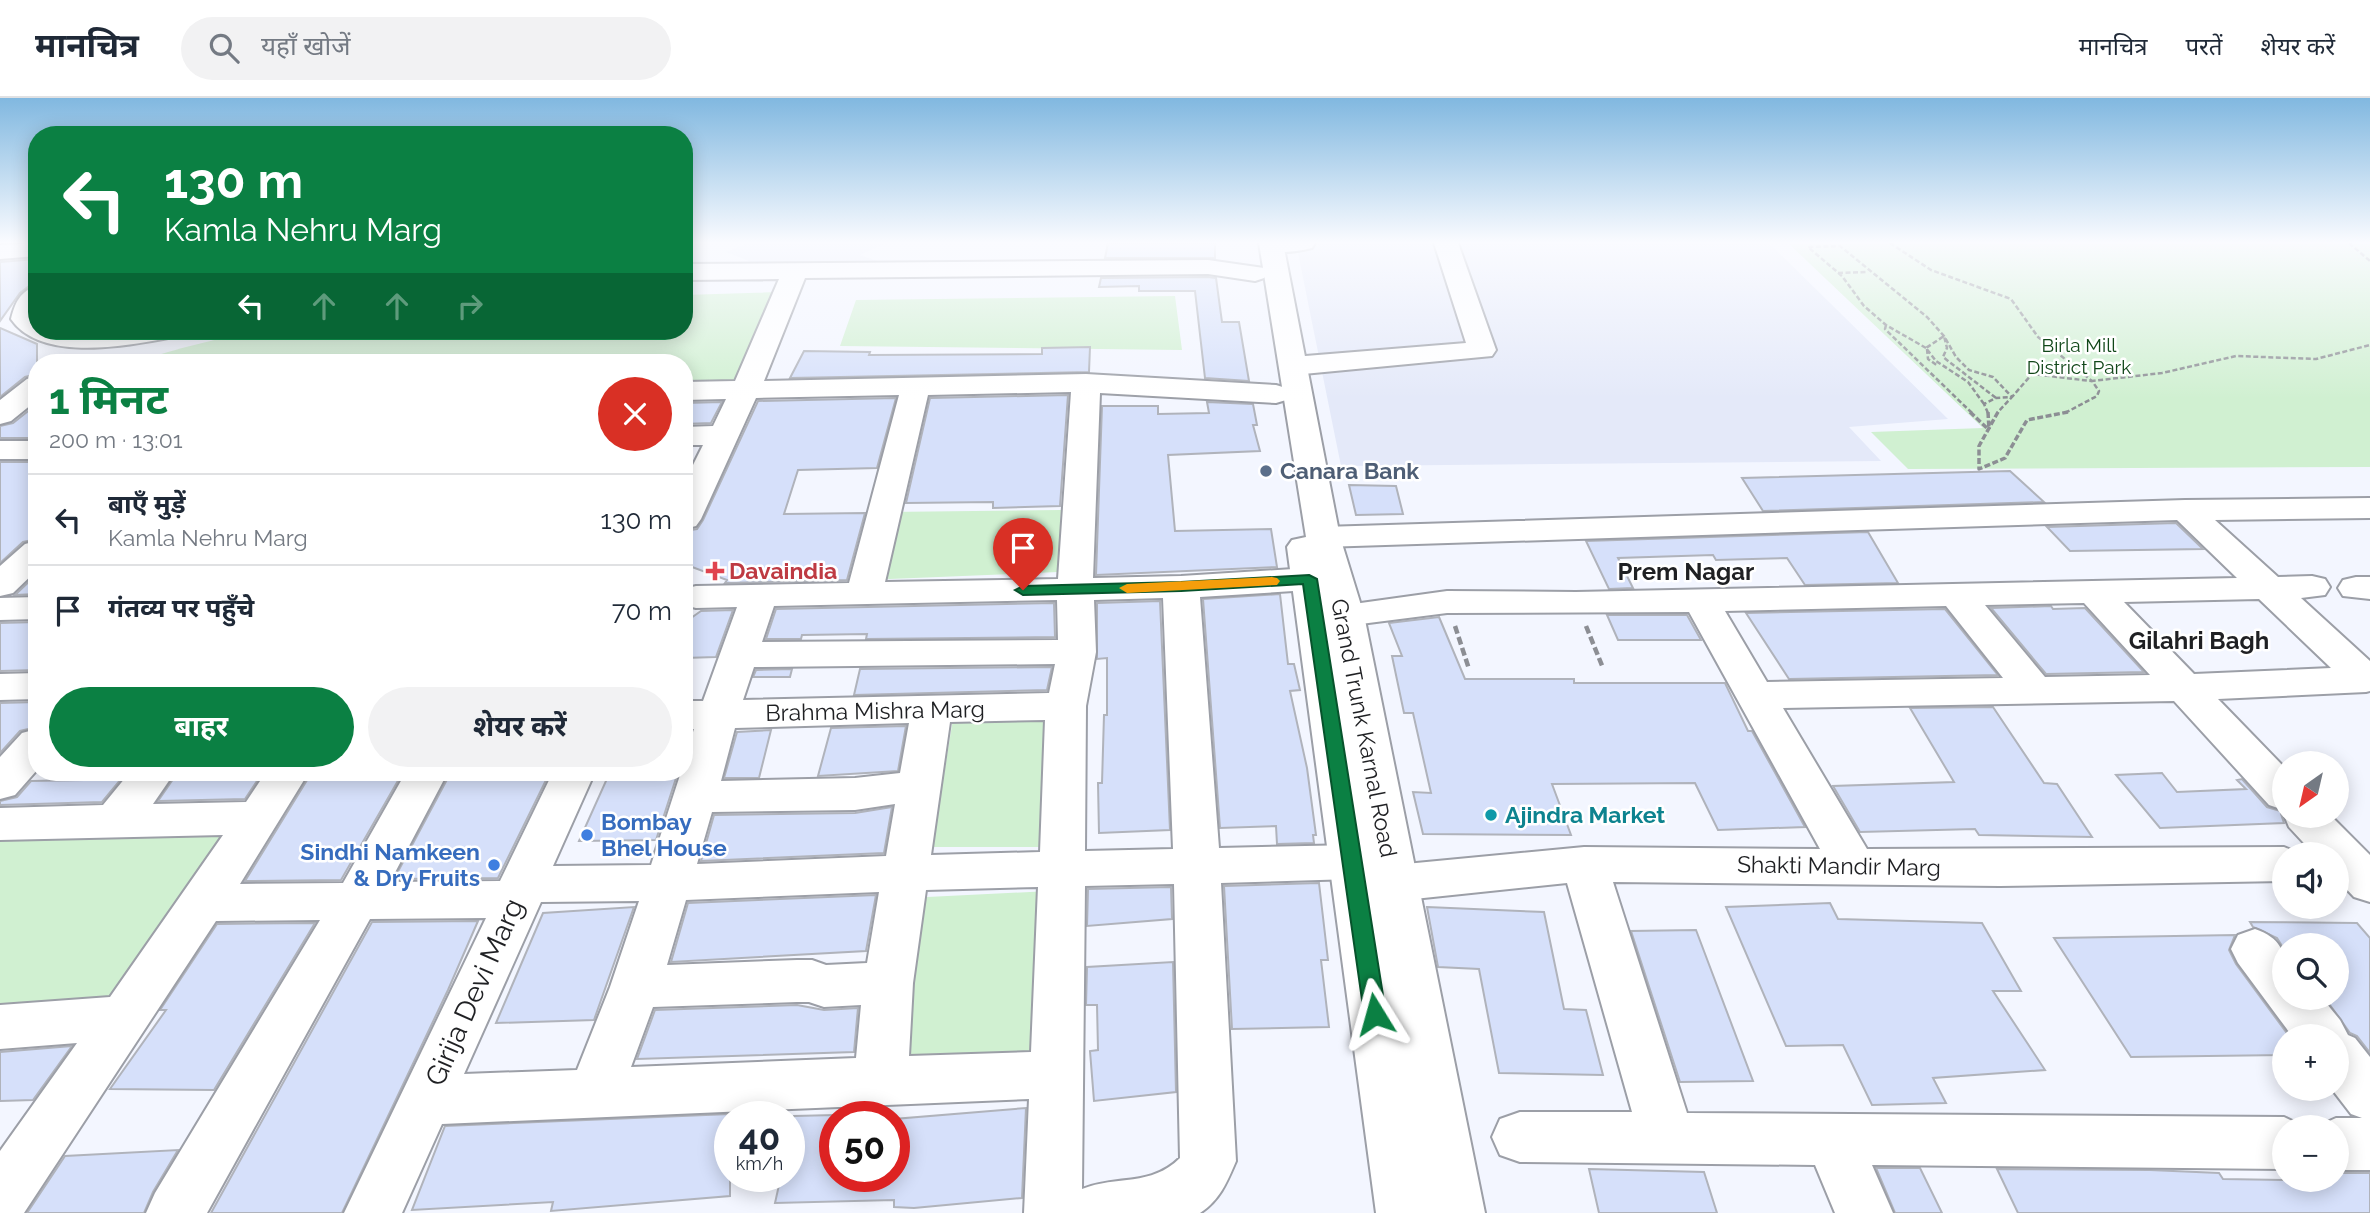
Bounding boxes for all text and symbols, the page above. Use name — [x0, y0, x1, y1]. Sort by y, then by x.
search box — [181, 17, 671, 80]
text: मानचित्र — [35, 26, 139, 65]
icon: search — [205, 29, 243, 67]
text: यहाँ खोजें — [261, 31, 351, 61]
text: मानचित्र — [2079, 32, 2147, 61]
text: परतें — [2185, 32, 2223, 61]
text: शेयर करें — [2261, 32, 2335, 61]
text: 130 m — [164, 152, 303, 209]
icon: left — [49, 154, 140, 245]
text: Kamla Nehru Marg — [164, 211, 442, 248]
icon: left — [232, 287, 270, 325]
icon: ahead — [305, 287, 343, 325]
icon: ahead — [378, 287, 416, 325]
icon: right — [451, 287, 489, 325]
park label: Birla Mill District Park — [2027, 334, 2131, 378]
text: 1 मिनट — [49, 375, 168, 424]
button: close — [598, 377, 672, 451]
text: 200 m · 13:01 — [49, 426, 183, 453]
place label: Canara Bank — [1280, 457, 1419, 484]
marker: Canara Bank — [1258, 463, 1274, 479]
text: बाएँ मुड़ें — [108, 489, 186, 519]
icon: left — [49, 501, 87, 539]
text: 130 m — [601, 505, 672, 535]
pin — [993, 518, 1053, 590]
text: Kamla Nehru Marg — [108, 524, 308, 551]
icon: arrive — [1004, 529, 1042, 567]
place label: Davaindia — [729, 557, 837, 584]
district label: Prem Nagar — [1618, 557, 1754, 586]
marker: Davaindia — [707, 563, 723, 579]
icon: arrive — [49, 592, 87, 630]
text: गंतव्य पर पहुँचे — [108, 593, 254, 623]
text: 70 m — [612, 596, 672, 626]
street label: Grand Trunk Karnal Road — [1326, 596, 1403, 860]
district label: Gilahri Bagh — [2129, 626, 2269, 655]
button: बाहर — [49, 687, 354, 767]
button: शेयर करें — [368, 687, 672, 767]
street label: Brahma Mishra Marg — [765, 695, 985, 726]
north arrow — [2272, 751, 2348, 828]
map controls — [2272, 751, 2349, 1192]
place label: Ajindra Market — [1505, 801, 1665, 828]
marker: Ajindra Market — [1483, 807, 1499, 823]
place label: Bombay Bhel House — [601, 808, 727, 861]
marker: Bombay Bhel House — [579, 827, 595, 843]
place label: Sindhi Namkeen & Dry Fruits — [300, 838, 480, 891]
button: sound — [2272, 842, 2349, 919]
street label: Shakti Mandir Marg — [1737, 850, 1941, 881]
marker: Sindhi Namkeen & Dry Fruits — [486, 857, 502, 873]
street label: Girija Devi Marg — [418, 893, 530, 1091]
button: search — [2272, 933, 2349, 1010]
position arrow — [1338, 977, 1412, 1051]
button: + — [2272, 1024, 2349, 1101]
speed limit sign: 50 — [819, 1101, 910, 1192]
button: − — [2272, 1115, 2349, 1192]
text: 40 — [739, 1117, 780, 1158]
text: km/h — [736, 1153, 783, 1174]

